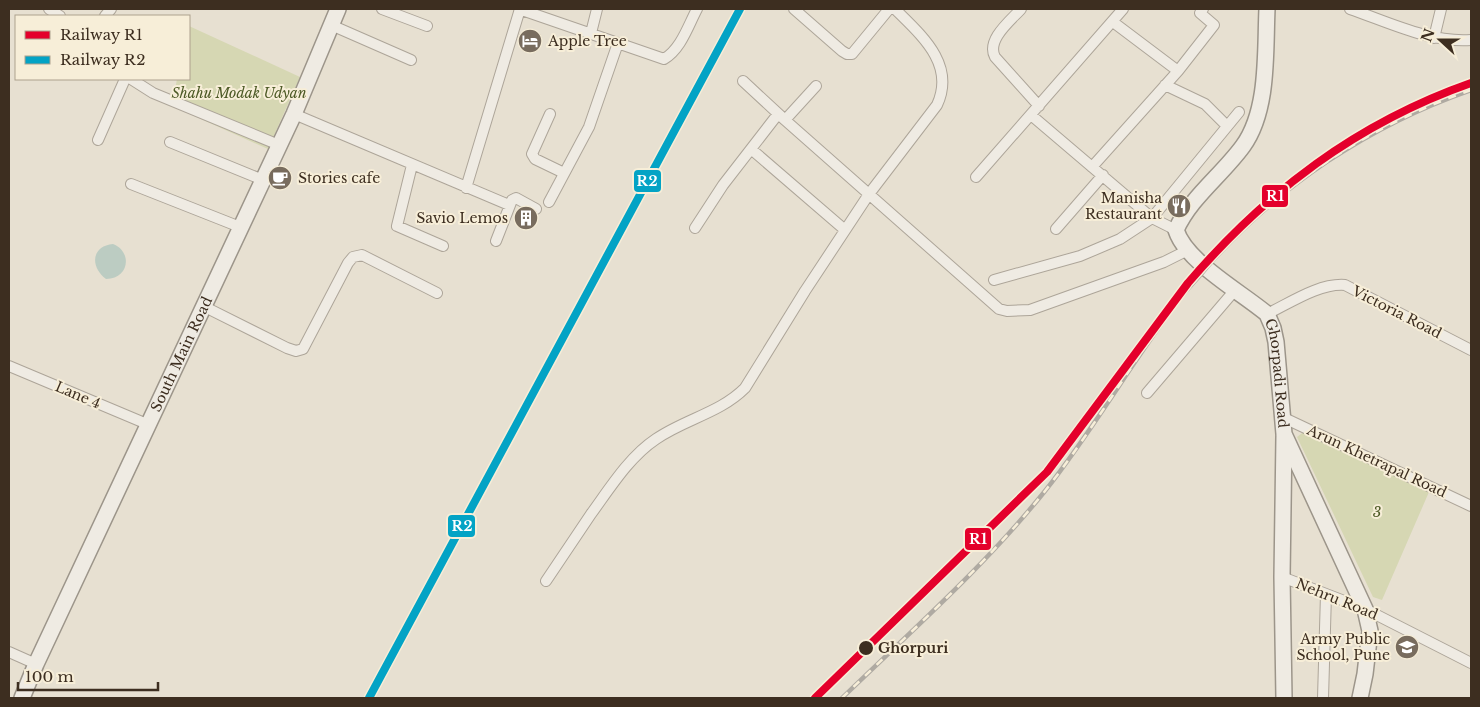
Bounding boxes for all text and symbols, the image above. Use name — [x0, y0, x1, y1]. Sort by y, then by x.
legend — [15, 15, 190, 80]
north arrow — [1415, 15, 1465, 65]
text: Railway R1 — [60, 25, 143, 44]
text: N — [1417, 26, 1439, 45]
hotel icon: Apple Tree — [517, 28, 543, 54]
place label: Apple Tree — [547, 32, 627, 50]
text: Railway R2 — [60, 50, 145, 69]
park label: Shahu Modak Udyan — [171, 84, 307, 102]
cafe icon: Stories cafe — [267, 165, 293, 191]
place label: Stories cafe — [298, 169, 380, 187]
line badge: R2 — [633, 169, 662, 193]
text: R2 — [636, 172, 658, 190]
line badge: R1 — [1261, 184, 1289, 208]
text: R1 — [1266, 187, 1284, 205]
place label: Manisha Restaurant — [1085, 189, 1163, 223]
restaurant icon: Manisha Restaurant — [1166, 193, 1192, 219]
building icon: Savio Lemos — [513, 205, 539, 231]
place label: Savio Lemos — [416, 209, 508, 227]
street label: Victoria Road — [1348, 281, 1445, 342]
street label: South Main Road — [147, 293, 216, 415]
street label: Ghorpadi Road — [1261, 315, 1292, 429]
street label: Lane 4 — [52, 377, 104, 413]
street label: Arun Khetrapal Road — [1303, 420, 1450, 501]
park label: 3 — [1373, 503, 1381, 521]
line badge: R2 — [447, 514, 476, 538]
text: R2 — [451, 517, 473, 535]
line badge: R1 — [964, 527, 992, 551]
text: R1 — [969, 530, 987, 548]
street label: Nehru Road — [1293, 574, 1381, 624]
place label: Army Public School, Pune — [1296, 630, 1390, 664]
school or university icon: Army Public School, Pune — [1394, 634, 1420, 660]
marker: Ghorpuri — [857, 639, 875, 657]
place label: Ghorpuri — [878, 639, 948, 657]
scale bar — [18, 660, 158, 692]
text: 100 m — [25, 667, 74, 686]

